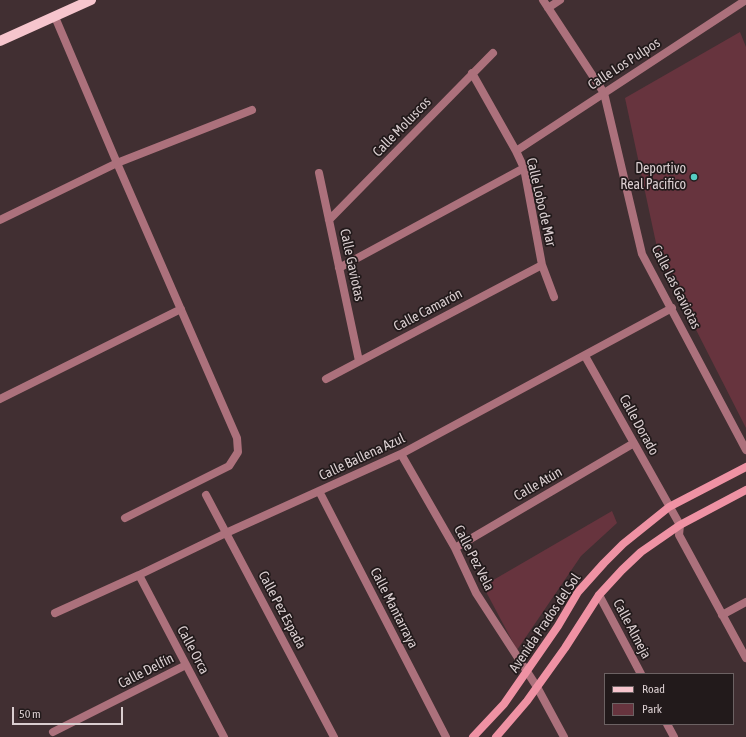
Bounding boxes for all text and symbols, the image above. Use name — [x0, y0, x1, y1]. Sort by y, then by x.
street label: Calle Los Pulpos — [585, 34, 663, 94]
street label: Calle Moluscos — [369, 94, 435, 160]
street label: Calle Lobo de Mar — [523, 156, 559, 248]
place label: Deportivo Real Pacifico — [620, 161, 686, 194]
marker: Deportivo Real Pacifico — [689, 172, 699, 182]
street label: Calle Gaviotas — [336, 227, 368, 303]
street label: Calle Las Gaviotas — [648, 242, 704, 332]
street label: Calle Camarón — [391, 285, 465, 335]
street label: Calle Dorado — [616, 392, 662, 458]
street label: Calle Ballena Azul — [316, 430, 408, 484]
street label: Calle Atún — [511, 464, 565, 504]
street label: Calle Pez Vela — [450, 522, 498, 594]
street label: Calle Mantarraya — [366, 565, 422, 651]
street label: Calle Pez Espada — [254, 568, 310, 652]
street label: Avenida Prados del Sol — [506, 570, 584, 676]
street label: Calle Almeja — [609, 596, 655, 662]
street label: Calle Orca — [173, 623, 213, 677]
street label: Calle Delfín — [115, 650, 177, 692]
legend — [604, 673, 734, 725]
text: Road — [642, 682, 665, 696]
scale bar — [14, 699, 125, 725]
text: Park — [642, 702, 662, 716]
text: 50 m — [19, 707, 41, 721]

